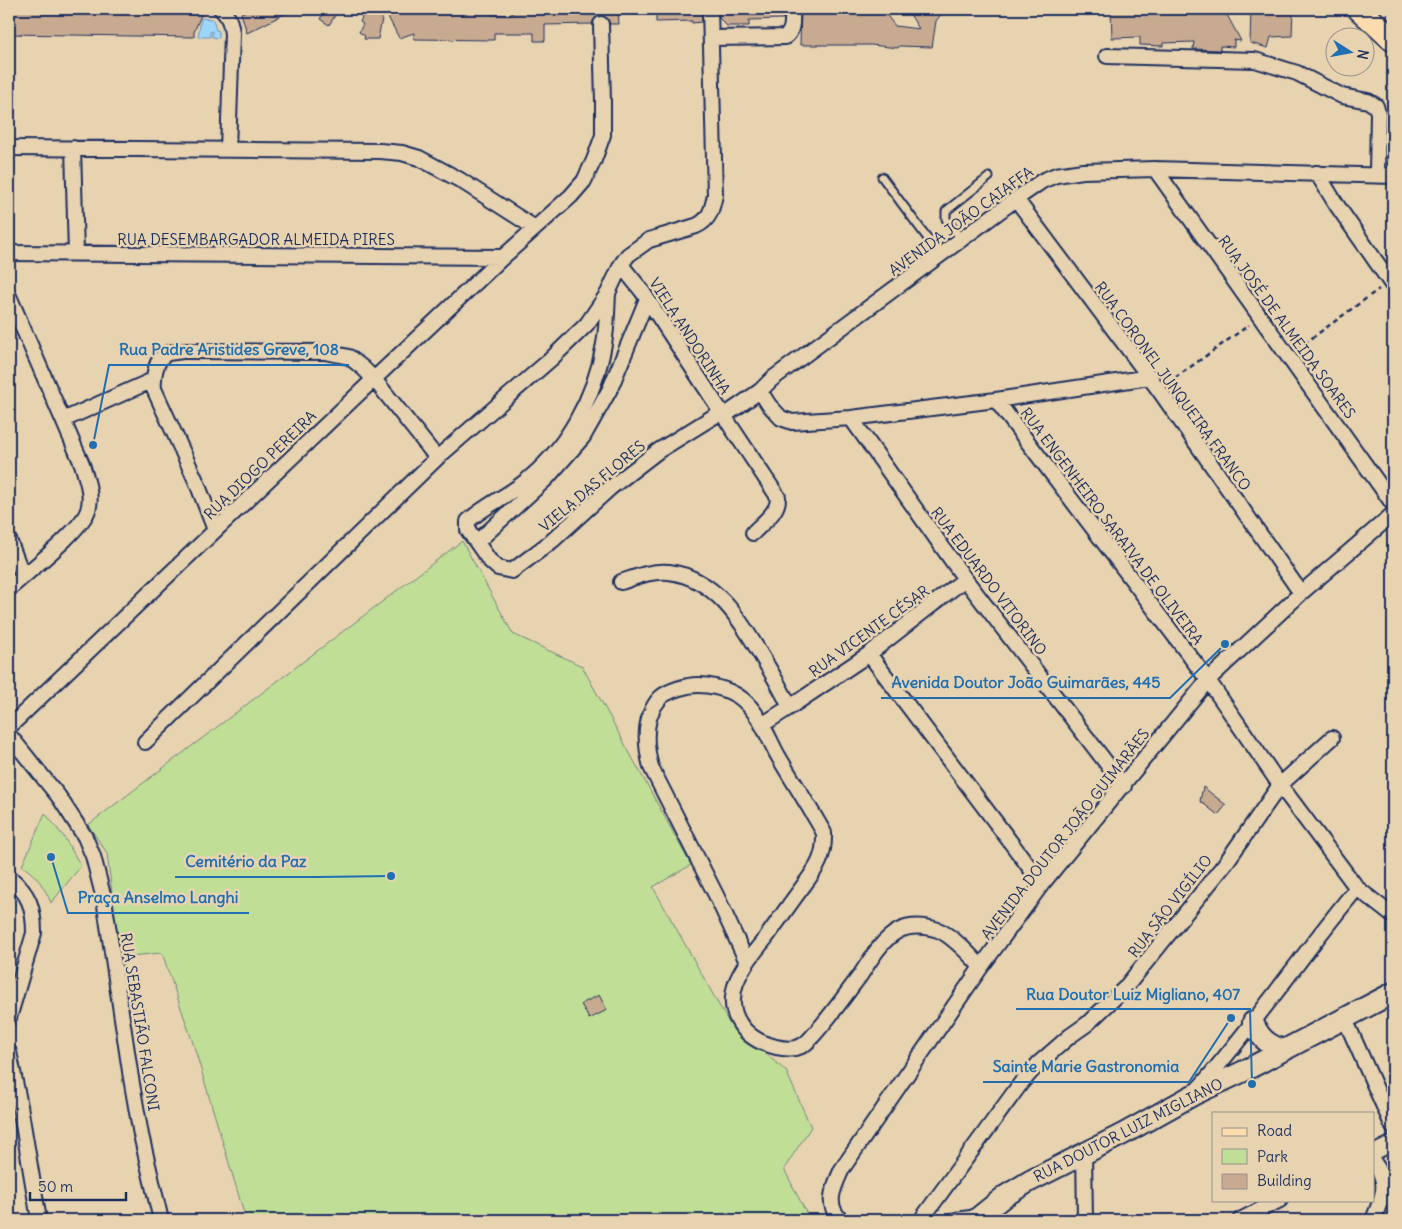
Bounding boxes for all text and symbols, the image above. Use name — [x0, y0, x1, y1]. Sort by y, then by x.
north arrow — [1324, 28, 1374, 78]
text: N — [1353, 48, 1373, 61]
street label: AVENIDA JOÃO CAIAFFA — [885, 162, 1037, 280]
street label: RUA DESEMBARGADOR ALMEIDA PIRES — [117, 230, 395, 249]
street label: RUA JOSÉ DE ALMEIDA SOARES — [1214, 232, 1360, 422]
street label: VIELA ANDORINHA — [645, 274, 735, 398]
street label: RUA CORONEL JUNQUEIRA FRANCO — [1091, 278, 1255, 494]
callout: Rua Padre Aristides Greve, 108 — [109, 334, 349, 365]
text: Rua Padre Aristides Greve, 108 — [119, 339, 339, 359]
street label: RUA ENGENHEIRO SARAIVA DE OLIVEIRA — [1017, 404, 1208, 649]
street label: RUA DIOGO PEREIRA — [200, 406, 320, 524]
street label: VIELA DAS FLORES — [535, 436, 649, 536]
street label: RUA EDUARDO VITORINO — [927, 503, 1051, 659]
street label: RUA VICENTE CÉSAR — [805, 581, 933, 681]
callout: Avenida Doutor João Guimarães, 445 — [881, 667, 1170, 698]
text: Avenida Doutor João Guimarães, 445 — [892, 672, 1160, 692]
street label: AVENIDA DOUTOR JOÃO GUIMARÃES — [977, 725, 1153, 943]
callout: Cemitério da Paz — [175, 846, 317, 877]
text: Cemitério da Paz — [185, 851, 307, 871]
street label: RUA SÃO VIGÍLIO — [1124, 851, 1216, 961]
callout: Praça Anselmo Langhi — [68, 882, 249, 913]
text: Praça Anselmo Langhi — [78, 887, 238, 908]
street label: RUA SEBASTIÃO FALCONI — [117, 931, 163, 1113]
callout: Rua Doutor Luiz Migliano, 407 — [1016, 978, 1250, 1009]
text: Rua Doutor Luiz Migliano, 407 — [1026, 984, 1240, 1005]
callout: Sainte Marie Gastronomia — [983, 1051, 1189, 1082]
text: Sainte Marie Gastronomia — [993, 1056, 1179, 1076]
street label: RUA DOUTOR LUIZ MIGLIANO — [1030, 1074, 1226, 1186]
legend — [1212, 1112, 1374, 1202]
text: Road — [1257, 1121, 1292, 1140]
text: Park — [1257, 1147, 1288, 1166]
scale bar — [30, 1169, 126, 1201]
text: Building — [1257, 1171, 1312, 1190]
text: 50 m — [38, 1177, 73, 1196]

